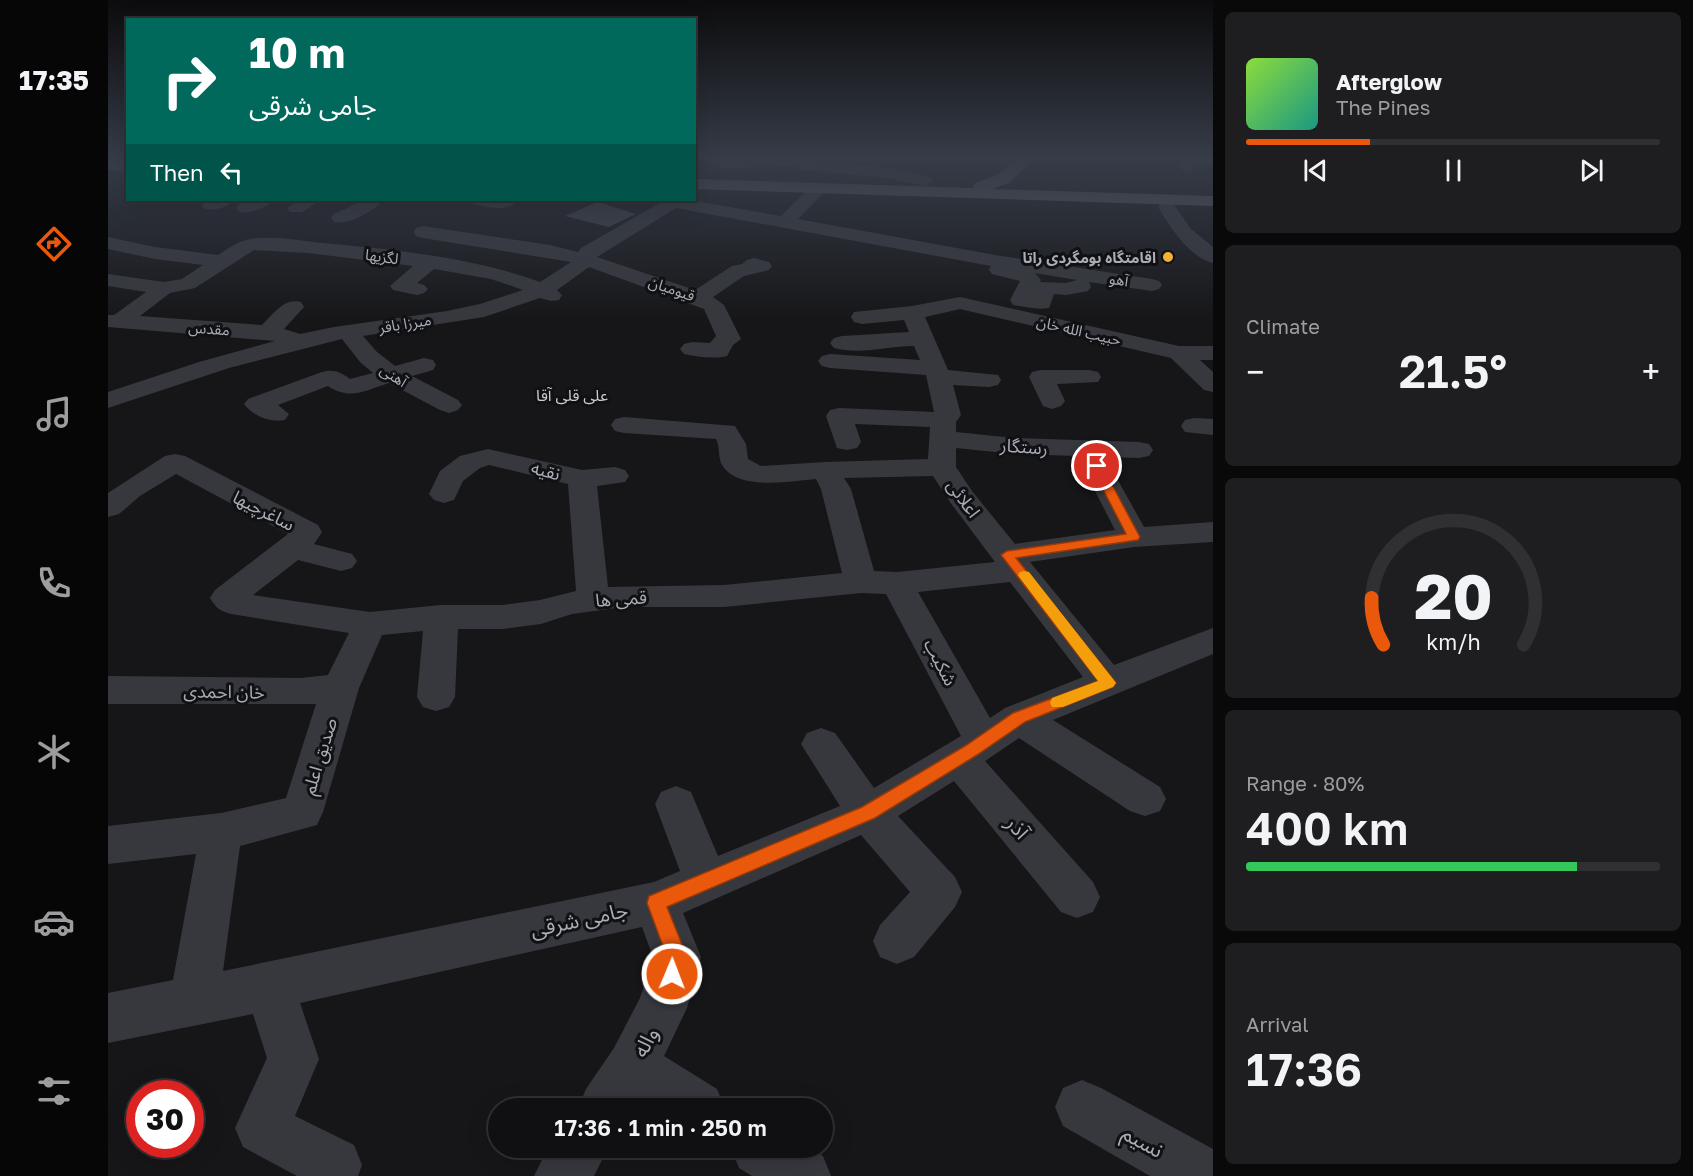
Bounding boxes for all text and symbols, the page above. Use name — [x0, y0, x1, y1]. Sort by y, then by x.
text: 10 m — [249, 27, 345, 77]
icon: right — [150, 42, 228, 120]
text: 17:35 — [19, 64, 89, 96]
text: Afterglow — [1336, 68, 1442, 95]
text: جامی شرقی — [249, 89, 377, 121]
text: The Pines — [1336, 95, 1430, 119]
icon: previous — [1299, 154, 1332, 187]
icon: pause — [1437, 154, 1470, 187]
icon: next — [1575, 154, 1608, 187]
icon: left — [215, 156, 248, 189]
text: Then — [150, 159, 203, 186]
icon: directions — [33, 223, 75, 265]
street label: لگزیها — [364, 245, 400, 268]
place label: اقامتگاه بومگردی راتا — [1022, 248, 1156, 267]
marker: اقامتگاه بومگردی راتا — [1161, 250, 1175, 264]
street label: آهو — [1108, 269, 1131, 290]
street label: قیومیان — [646, 272, 698, 305]
street label: میرزا باقر — [376, 310, 433, 337]
street label: حبیب الله خان — [1035, 312, 1123, 349]
text: Climate — [1246, 314, 1320, 338]
street label: مقدس — [188, 318, 230, 339]
text: 21.5° — [1399, 344, 1507, 398]
text: − — [1246, 352, 1264, 391]
text: + — [1642, 352, 1660, 391]
street label: آهنی — [377, 360, 411, 391]
district label: علی قلی آقا — [536, 385, 608, 405]
icon: music — [33, 393, 75, 435]
street label: رستگار — [998, 433, 1049, 460]
pin — [1071, 440, 1122, 491]
icon: arrive — [1080, 449, 1113, 482]
street label: نقیه — [529, 456, 563, 484]
street label: اعلائی — [942, 474, 985, 522]
street label: ساغرچیها — [229, 485, 299, 536]
text: 20 — [1414, 558, 1492, 633]
icon: phone — [33, 562, 75, 604]
street label: قمی ها — [594, 585, 648, 612]
text: km/h — [1426, 629, 1480, 655]
street label: شکیب — [920, 635, 962, 689]
street label: خان احمدی — [183, 679, 265, 704]
street label: صدیق اعلم — [297, 715, 344, 798]
icon: climate — [33, 731, 75, 773]
text: Range · 80% — [1246, 771, 1364, 795]
text: 400 km — [1246, 801, 1408, 855]
street label: آذر — [1000, 809, 1036, 845]
street label: جامی شرقی — [528, 896, 630, 942]
icon: car — [33, 901, 75, 943]
position arrow — [640, 942, 704, 1006]
text: Arrival — [1246, 1012, 1309, 1036]
street label: واله — [626, 1023, 664, 1061]
text: 17:36 — [1246, 1042, 1362, 1096]
icon: filters — [33, 1070, 75, 1112]
speed limit sign: 30 — [126, 1080, 204, 1158]
text: 17:36 · 1 min · 250 m — [554, 1114, 767, 1141]
street label: نسیم — [1116, 1119, 1168, 1165]

